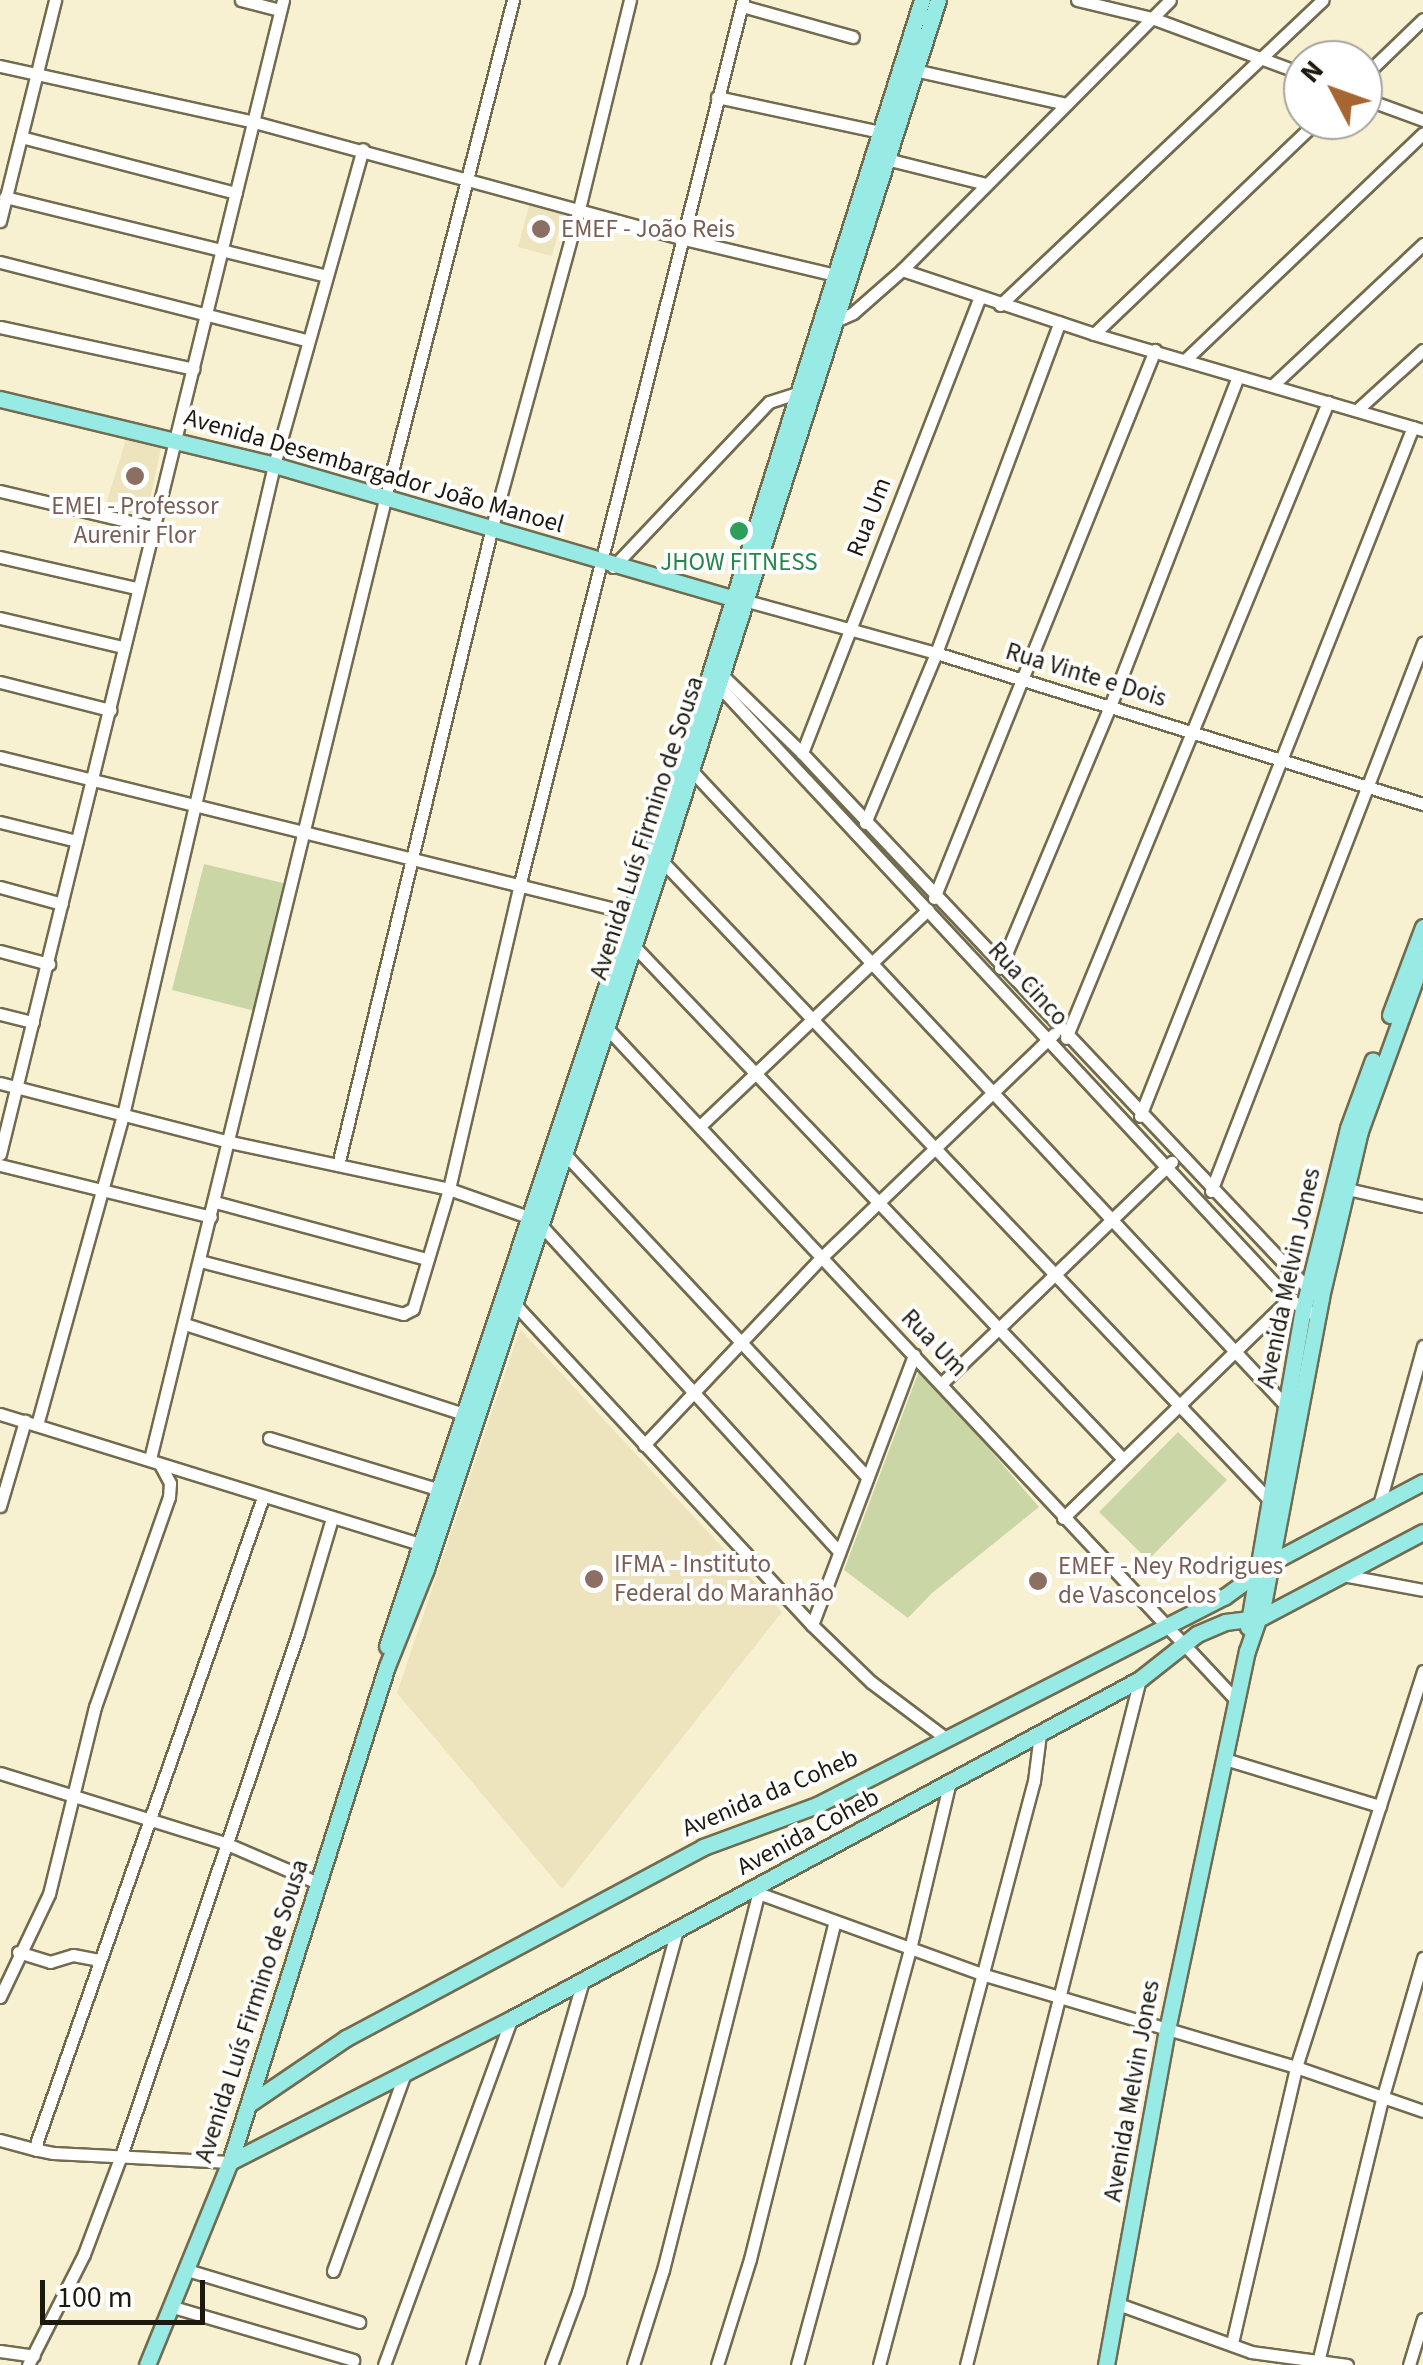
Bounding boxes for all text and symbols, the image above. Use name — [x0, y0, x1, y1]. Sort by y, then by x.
north arrow — [1283, 40, 1383, 140]
text: N — [1291, 51, 1333, 92]
place label: EMEF - João Reis — [561, 214, 735, 244]
marker: EMEF - João Reis — [530, 218, 552, 240]
street label: Avenida Desembargador João Manoel — [181, 402, 567, 540]
marker: EMEI - Professor Aurenir Flor — [124, 465, 146, 487]
street label: Rua Um — [840, 473, 898, 561]
place label: EMEI - Professor Aurenir Flor — [51, 492, 219, 551]
marker: JHOW FITNESS — [728, 520, 750, 542]
place label: JHOW FITNESS — [660, 547, 818, 577]
street label: Rua Vinte e Dois — [1002, 636, 1170, 714]
street label: Avenida Luís Firmino de Sousa — [584, 673, 710, 983]
street label: Rua Cinco — [982, 936, 1074, 1032]
street label: Avenida Melvin Jones — [1251, 1165, 1327, 1391]
street label: Rua Um — [895, 1303, 973, 1383]
place label: IFMA - Instituto Federal do Maranhão — [614, 1550, 834, 1609]
place label: EMEF - Ney Rodrigues de Vasconcelos — [1058, 1552, 1283, 1611]
marker: IFMA - Instituto Federal do Maranhão — [583, 1568, 605, 1590]
marker: EMEF - Ney Rodrigues de Vasconcelos — [1027, 1570, 1049, 1592]
street label: Avenida da Coheb — [678, 1743, 862, 1843]
street label: Avenida Coheb — [732, 1782, 884, 1882]
street label: Avenida Luís Firmino de Sousa — [189, 1856, 315, 2166]
street label: Avenida Melvin Jones — [1098, 1978, 1166, 2204]
scale bar — [45, 2260, 210, 2322]
text: 100 m — [57, 2276, 133, 2319]

